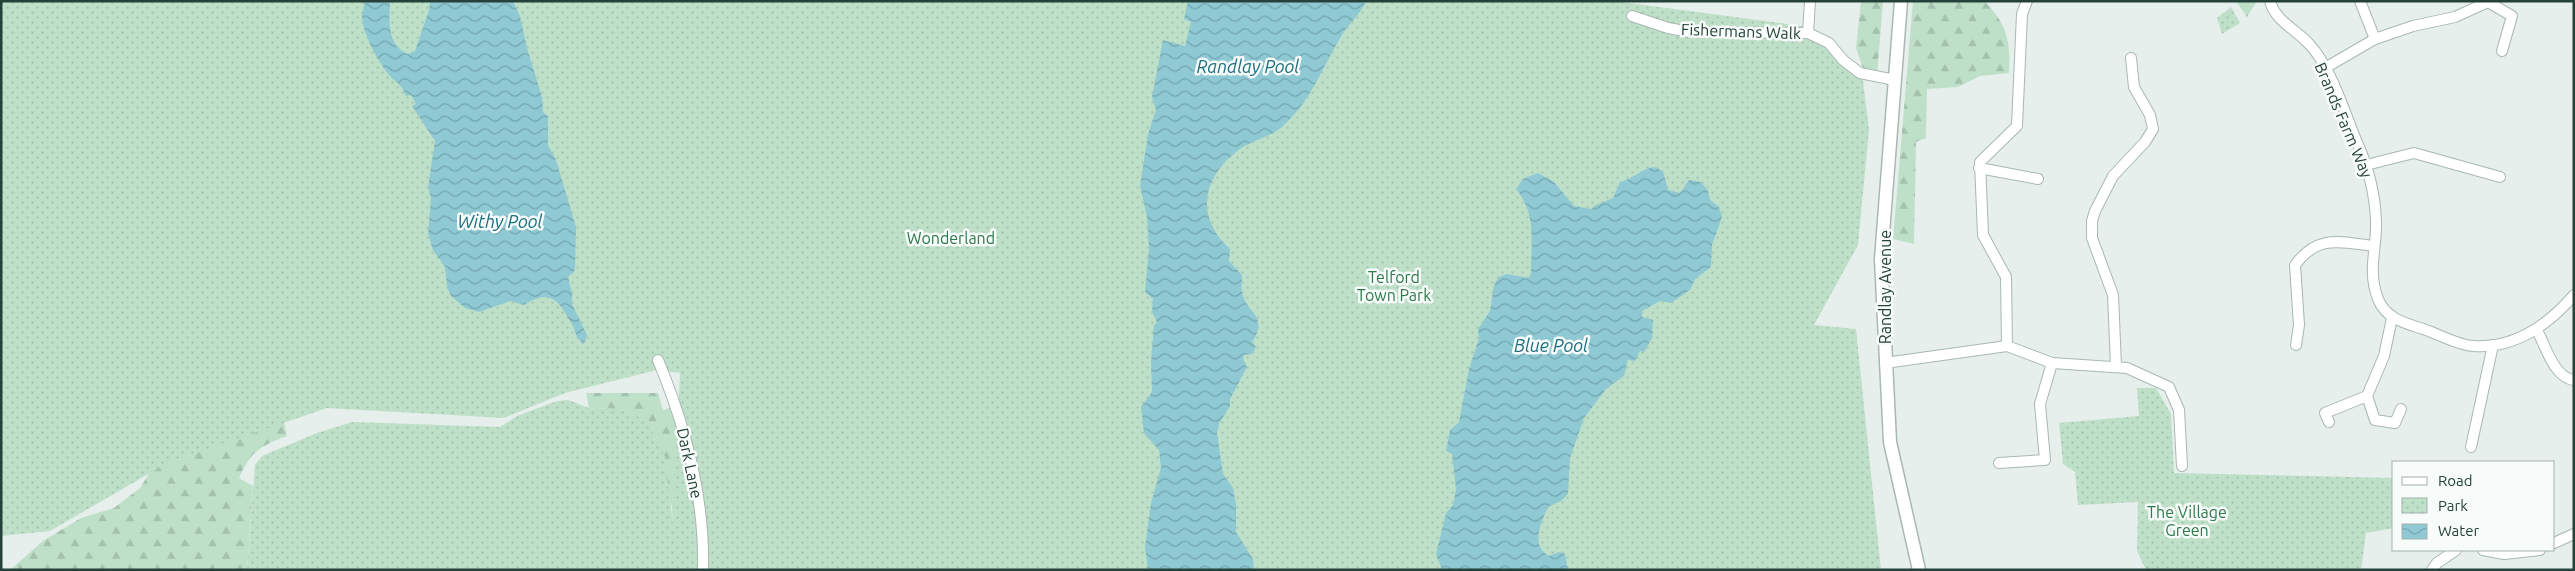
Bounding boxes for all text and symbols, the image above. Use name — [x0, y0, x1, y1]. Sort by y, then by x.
street label: Fishermans Walk — [1681, 20, 1801, 42]
water label: Randlay Pool — [1197, 56, 1299, 76]
street label: Brands Farm Way — [2312, 60, 2377, 181]
water label: Withy Pool — [457, 211, 543, 231]
park label: Wonderland — [907, 229, 995, 247]
street label: Randlay Avenue — [1876, 230, 1894, 344]
park label: Telford Town Park — [1357, 268, 1431, 304]
water label: Blue Pool — [1514, 335, 1588, 355]
street label: Dark Lane — [674, 426, 706, 500]
legend — [2392, 461, 2555, 551]
text: Road — [2438, 472, 2473, 489]
text: Park — [2438, 497, 2468, 514]
park label: The Village Green — [2147, 503, 2227, 539]
text: Water — [2438, 522, 2479, 539]

